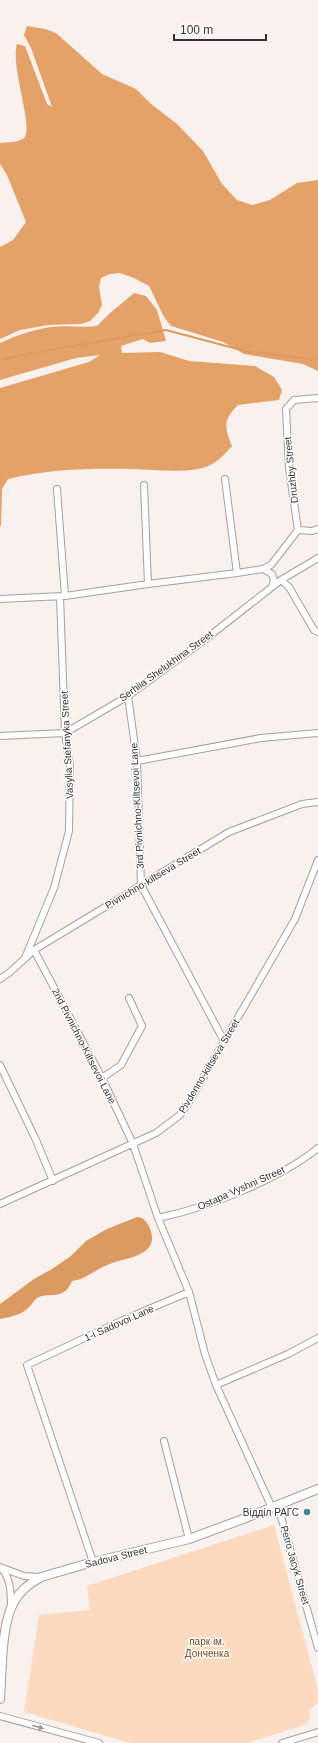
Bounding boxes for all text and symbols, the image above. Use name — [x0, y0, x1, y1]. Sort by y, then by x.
scale bar — [174, 16, 266, 42]
text: 100 m — [180, 23, 213, 37]
street label: Druzhby Street — [282, 436, 300, 504]
street label: Serhiia Shelukhina Street — [117, 628, 215, 704]
street label: Vasylia Stefanyka Street — [59, 690, 75, 799]
street label: 3rd Pivnichno-Kiltsevoi Lane — [128, 742, 146, 869]
street label: Pivnichno-kiltseva Street — [103, 845, 203, 911]
street label: 2nd Pivnichno-Kiltsevoi Lane — [50, 986, 118, 1106]
street label: Pivdenno-kiltseva Street — [177, 1017, 242, 1115]
street label: Ostapa Vyshni Street — [196, 1164, 286, 1212]
street label: 1-i Sadovoi Lane — [82, 1303, 156, 1343]
place label: Відділ РАГС — [243, 1507, 299, 1518]
marker: Відділ РАГС — [302, 1507, 312, 1517]
street label: Petro Jacyk Street — [278, 1524, 312, 1606]
street label: Sadova Street — [84, 1544, 148, 1570]
park label: парк ім. Донченка — [185, 1636, 230, 1659]
one-way arrow — [32, 1724, 44, 1730]

